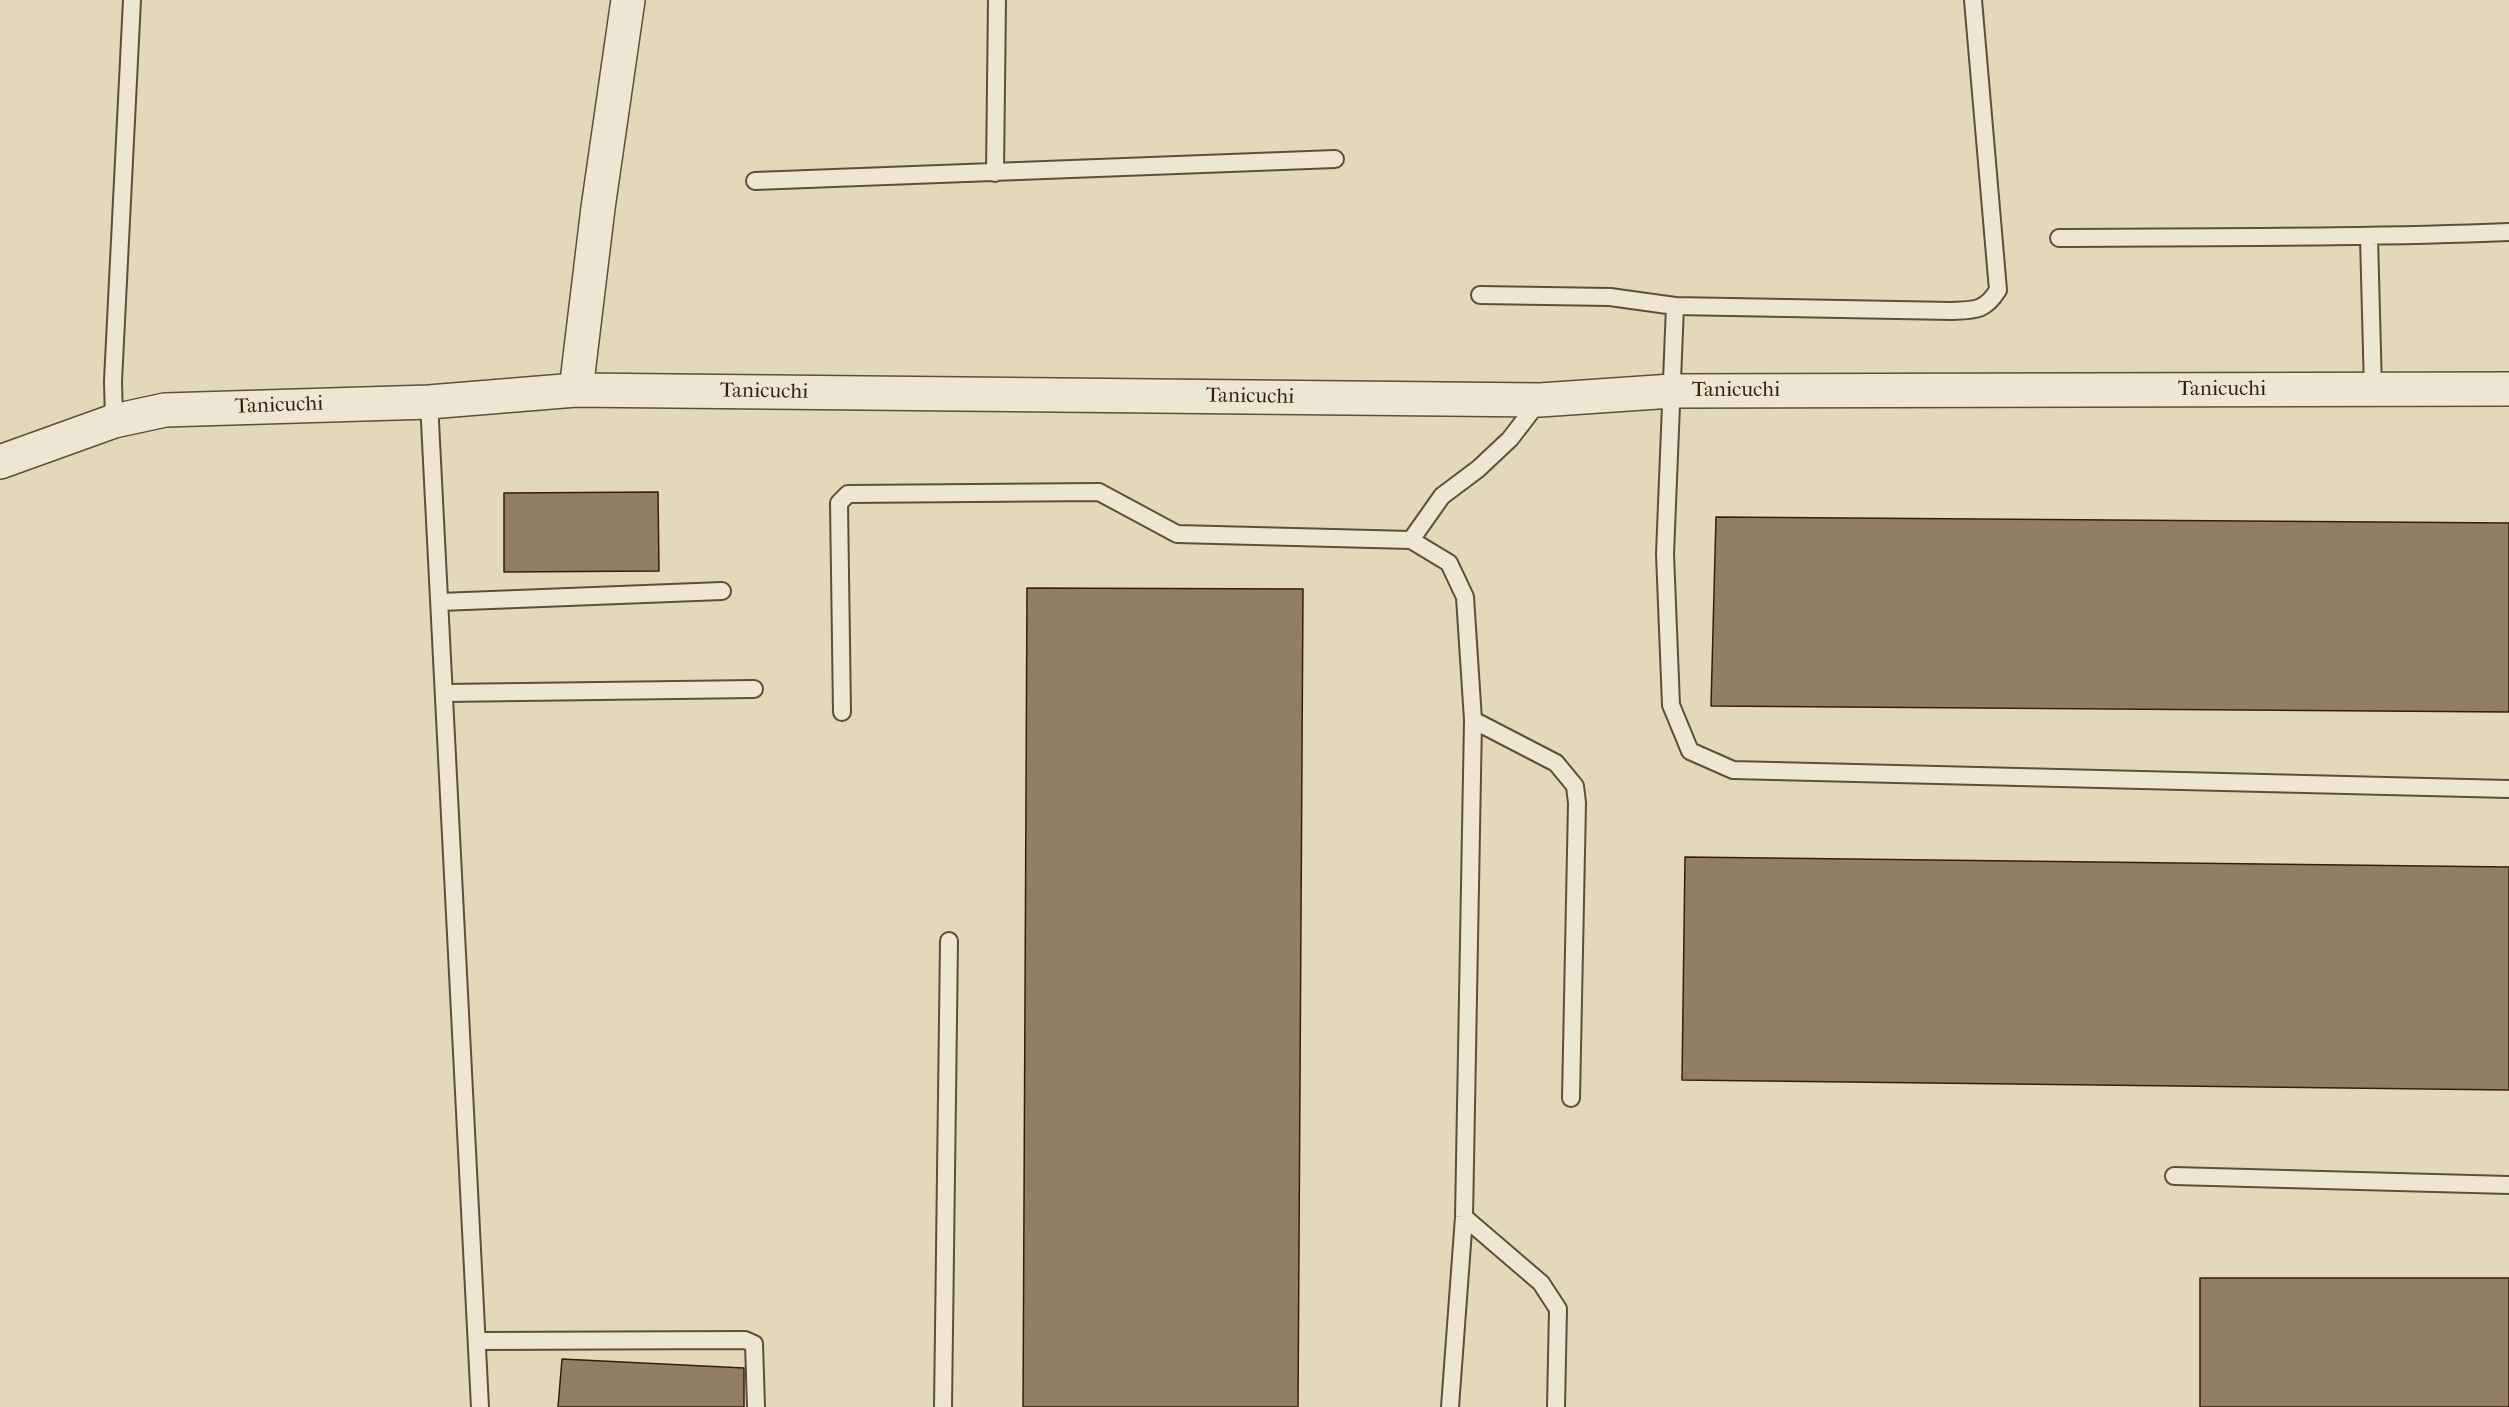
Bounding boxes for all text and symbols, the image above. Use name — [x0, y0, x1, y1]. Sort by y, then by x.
street label: Tanicuchi — [2178, 377, 2266, 403]
street label: Tanicuchi — [1692, 378, 1780, 404]
street label: Tanicuchi — [720, 379, 808, 405]
street label: Tanicuchi — [1206, 384, 1294, 410]
street label: Tanicuchi — [234, 392, 324, 420]

